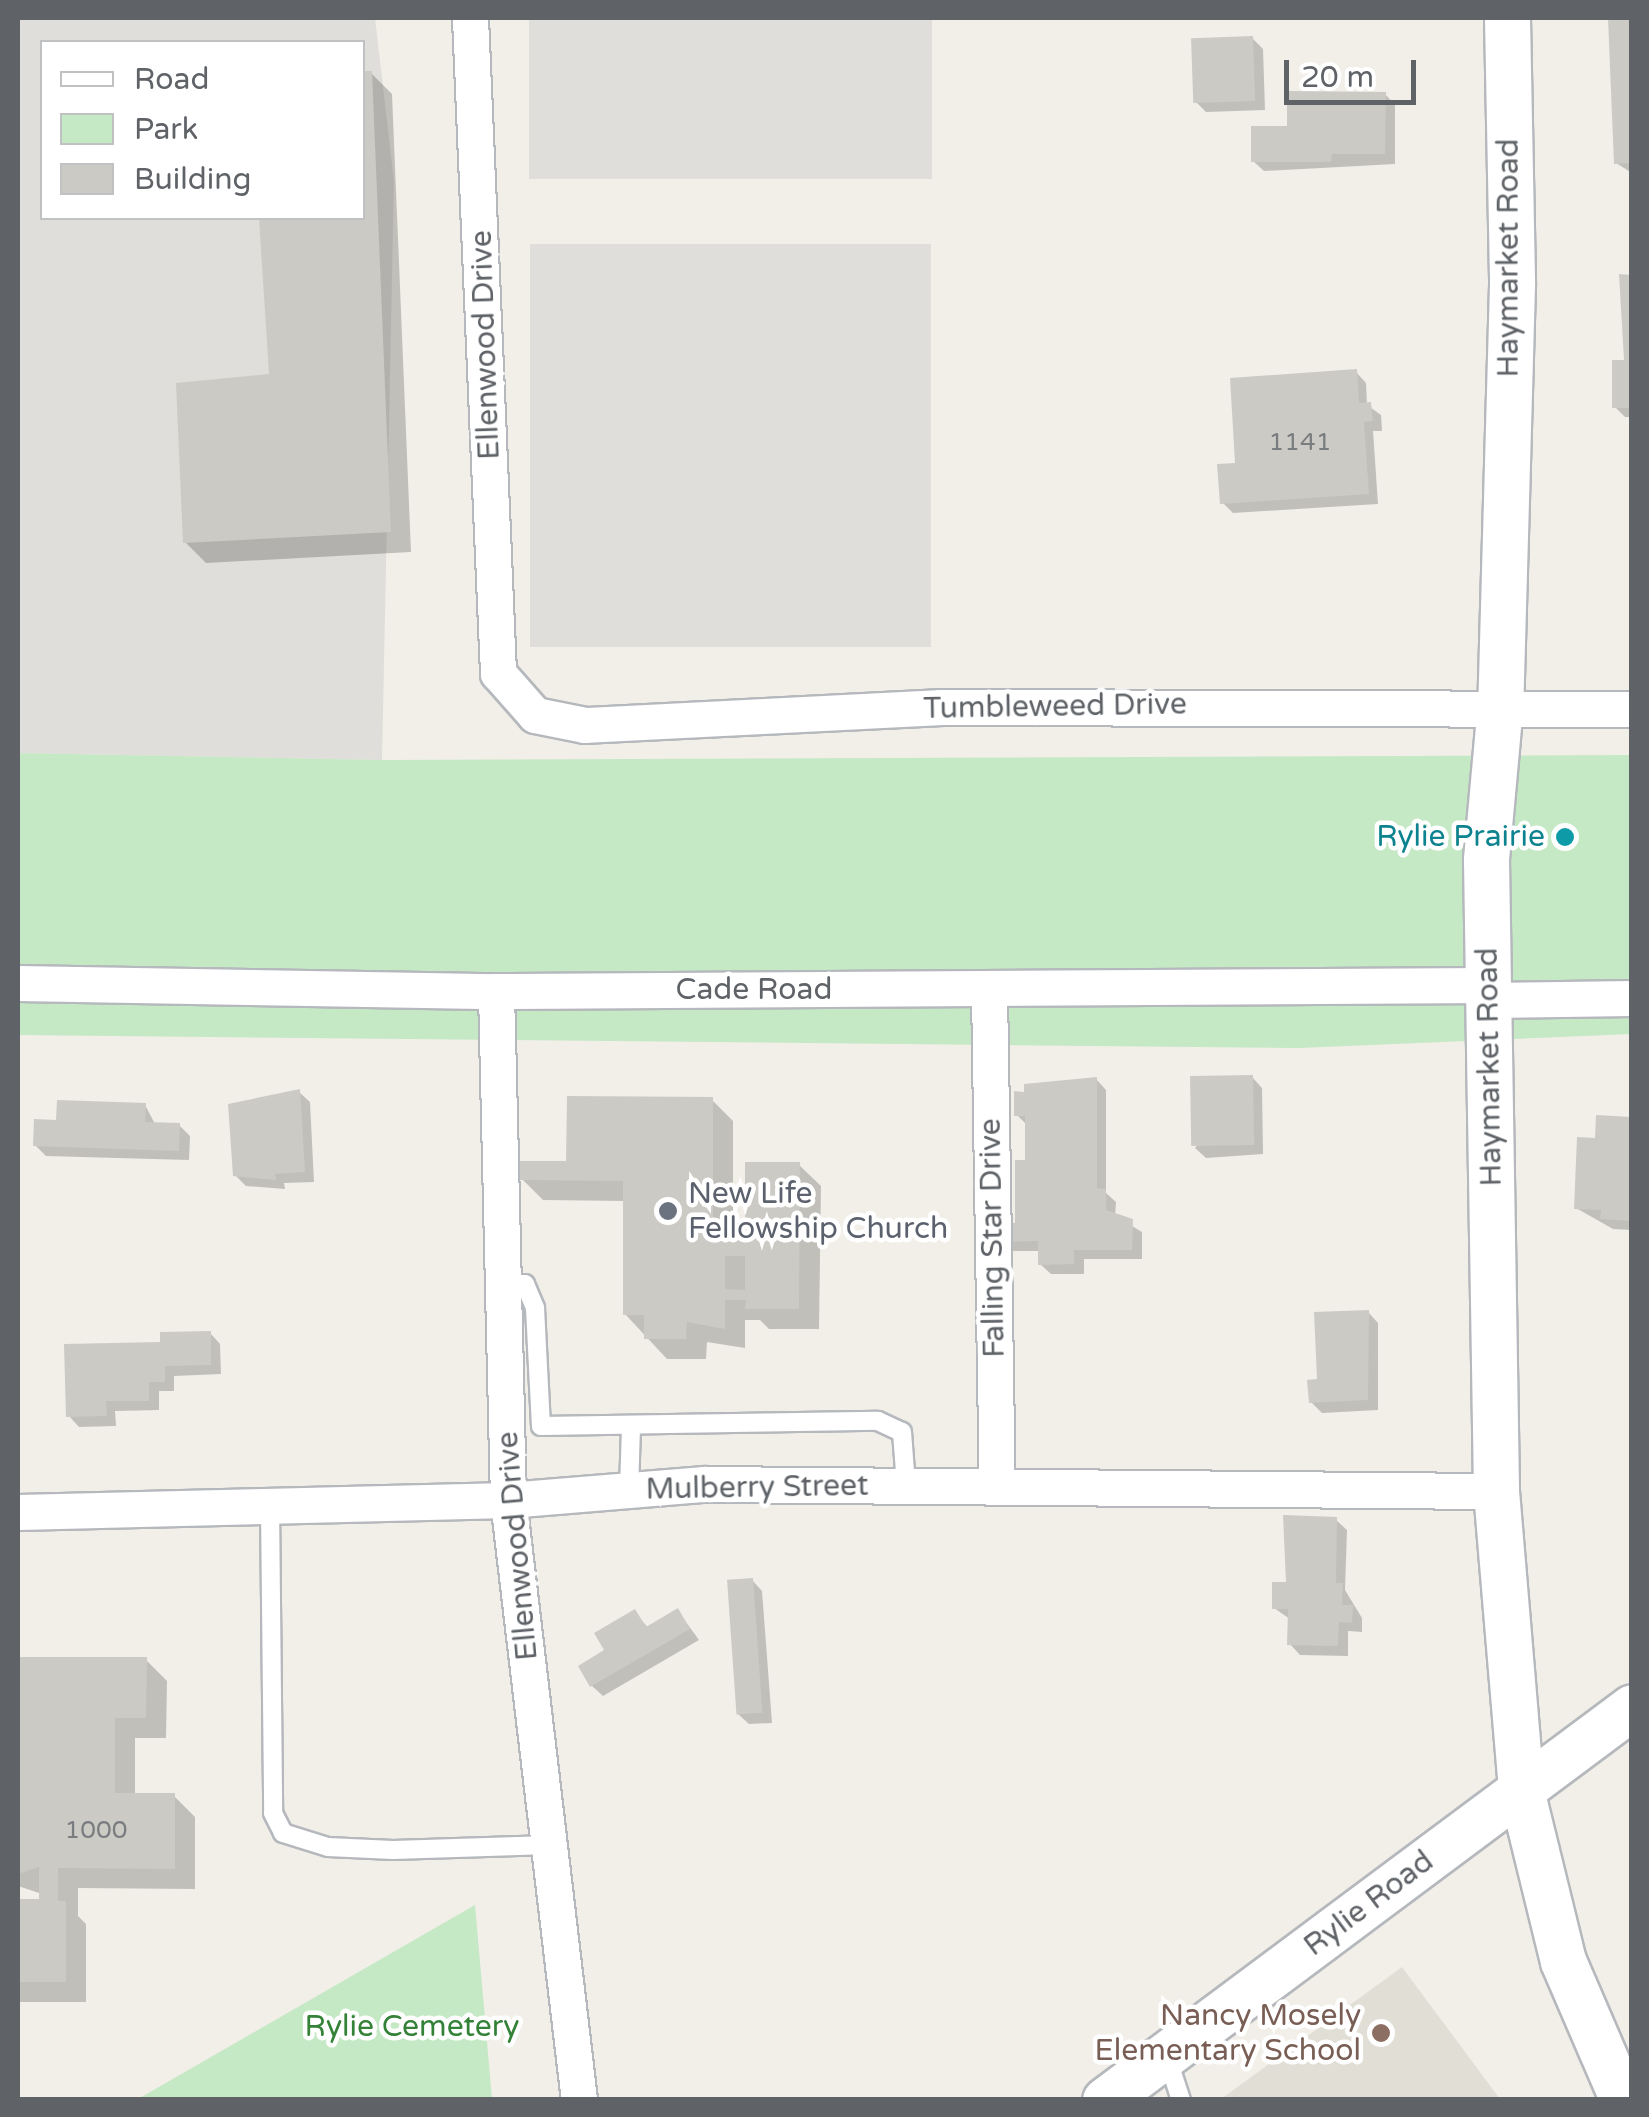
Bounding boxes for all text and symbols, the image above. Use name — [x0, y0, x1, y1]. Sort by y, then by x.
legend — [40, 40, 365, 220]
scale bar — [1289, 40, 1422, 102]
text: 20 m — [1301, 59, 1374, 96]
text: Road — [134, 61, 209, 98]
text: Park — [134, 111, 198, 148]
street label: Haymarket Road — [1491, 139, 1527, 377]
text: Building — [134, 161, 251, 198]
street label: Ellenwood Drive — [464, 230, 508, 460]
house number: 1141 — [1269, 427, 1331, 457]
street label: Tumbleweed Drive — [923, 687, 1187, 727]
place label: Rylie Prairie — [1376, 819, 1545, 855]
marker: Rylie Prairie — [1554, 826, 1576, 848]
street label: Haymarket Road — [1470, 947, 1510, 1187]
street label: Cade Road — [676, 972, 832, 1008]
street label: Falling Star Drive — [973, 1118, 1013, 1358]
place label: New Life Fellowship Church — [688, 1176, 948, 1246]
marker: New Life Fellowship Church — [657, 1200, 679, 1222]
street label: Ellenwood Drive — [490, 1430, 546, 1662]
street label: Mulberry Street — [645, 1468, 869, 1508]
house number: 1000 — [65, 1815, 127, 1845]
street label: Rylie Road — [1297, 1844, 1441, 1964]
place label: Nancy Mosely Elementary School — [1095, 1998, 1361, 2068]
park label: Rylie Cemetery — [305, 2009, 519, 2045]
marker: Nancy Mosely Elementary School — [1370, 2022, 1392, 2044]

